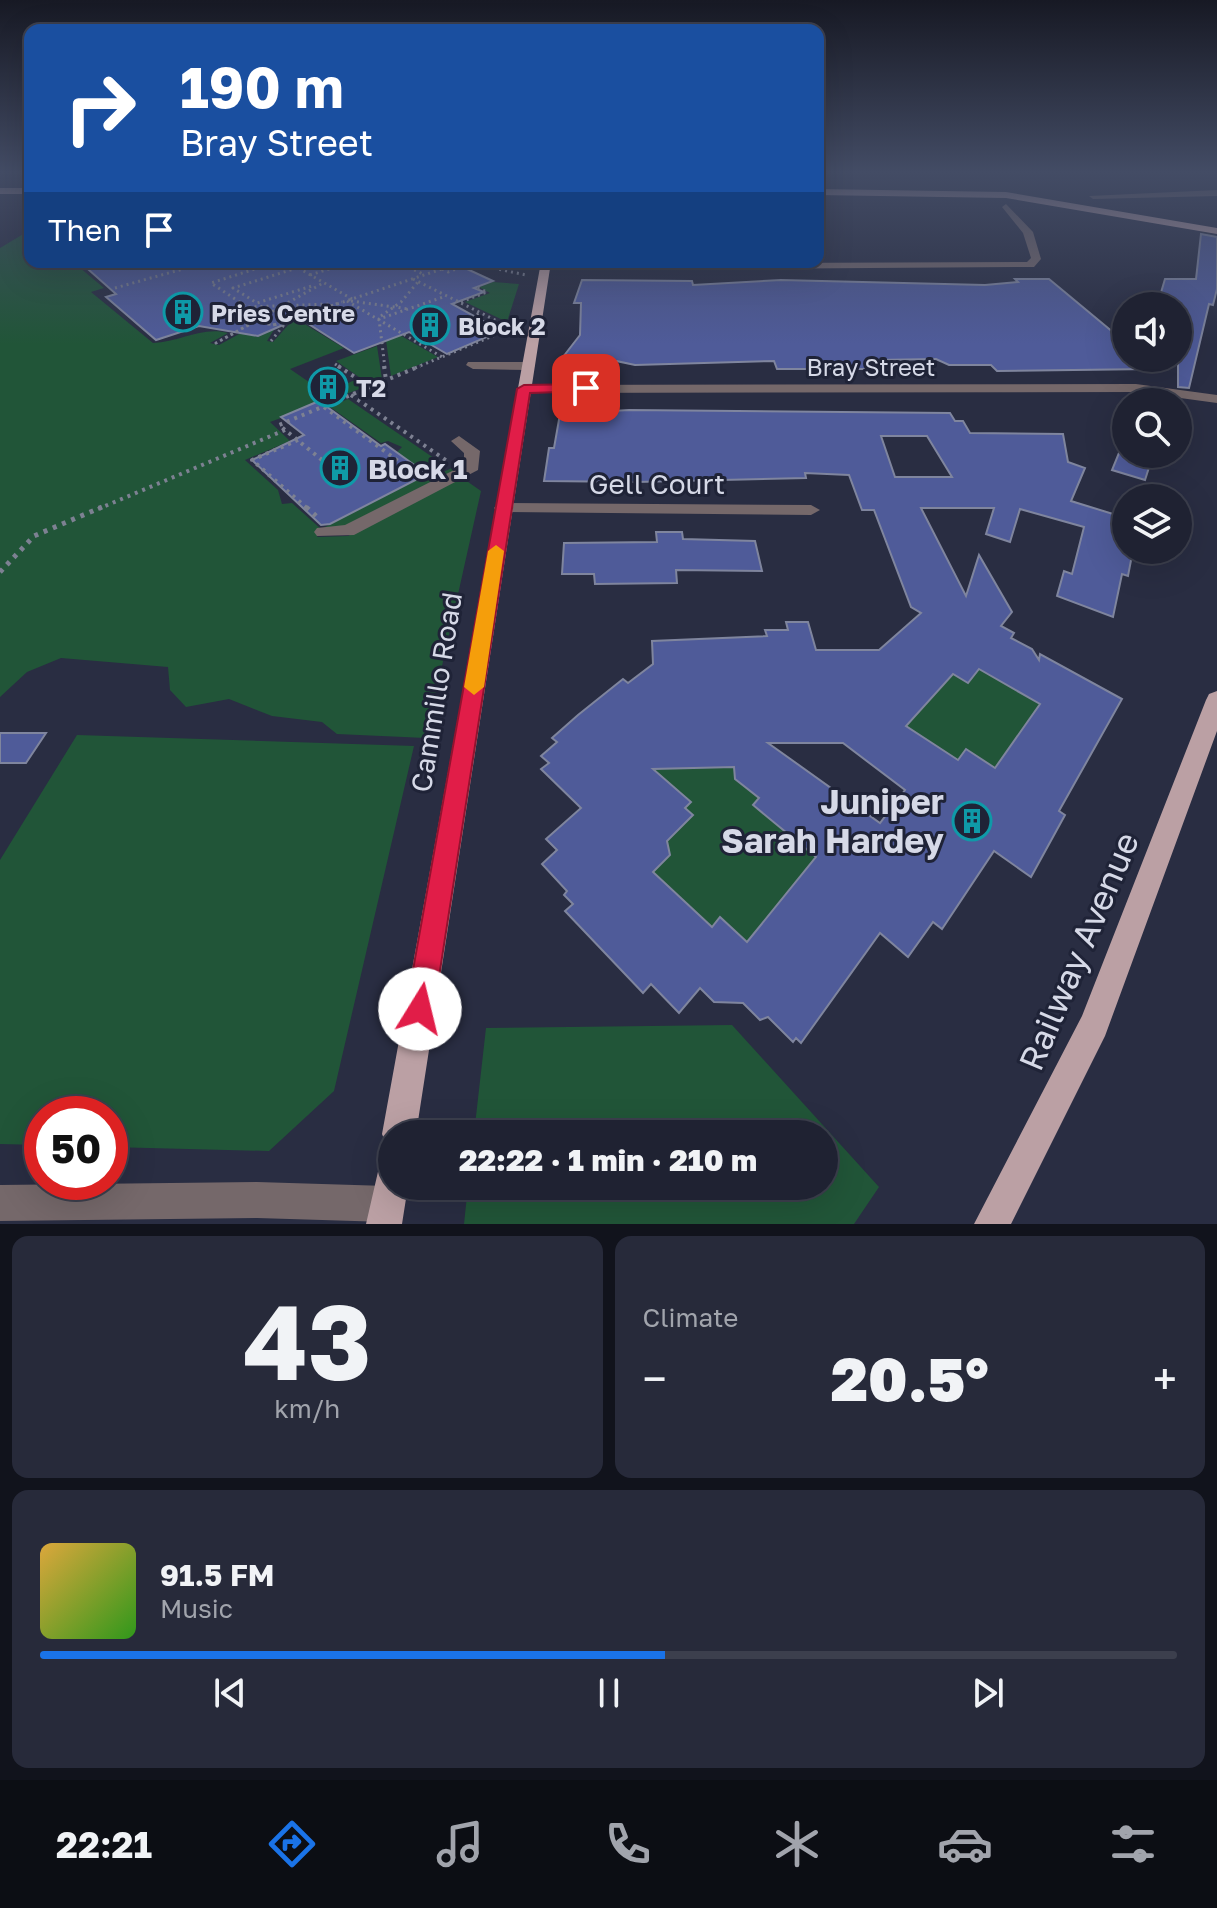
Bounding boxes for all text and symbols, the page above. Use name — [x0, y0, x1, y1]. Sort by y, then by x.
text: 190 m — [180, 53, 344, 120]
icon: right — [48, 56, 152, 160]
text: Bray Street — [180, 121, 373, 164]
icon: arrive — [137, 208, 181, 252]
text: Then — [48, 212, 121, 248]
building icon: Pries Centre — [162, 291, 204, 333]
map controls — [1112, 292, 1192, 564]
button: sound — [1112, 292, 1192, 372]
place label: Pries Centre — [211, 298, 355, 327]
building icon: Block 2 — [409, 304, 451, 346]
place label: Block 2 — [458, 311, 546, 340]
street label: Bray Street — [807, 352, 935, 381]
pin — [552, 354, 620, 422]
building icon: T2 — [307, 366, 349, 408]
icon: arrive — [564, 366, 608, 410]
place label: T2 — [356, 373, 386, 402]
button: search — [1112, 388, 1192, 468]
building icon: Block 1 — [319, 447, 361, 489]
place label: Block 1 — [368, 452, 468, 485]
street label: Gell Court — [589, 467, 725, 500]
button: layers — [1112, 484, 1192, 564]
street label: Cammillo Road — [404, 590, 468, 794]
place label: Juniper Sarah Hardey — [721, 781, 945, 860]
building icon: Juniper Sarah Hardey — [951, 800, 993, 842]
street label: Railway Avenue — [1010, 826, 1146, 1076]
position arrow — [378, 967, 462, 1051]
speed limit sign: 50 — [24, 1096, 128, 1200]
text: 22:22 · 1 min · 210 m — [459, 1142, 757, 1178]
text: 43 — [243, 1278, 371, 1403]
text: Climate — [643, 1302, 738, 1333]
text: 20.5° — [831, 1342, 989, 1414]
text: − — [643, 1352, 667, 1405]
text: + — [1153, 1352, 1177, 1405]
text: km/h — [274, 1393, 340, 1424]
text: 91.5 FM — [160, 1557, 274, 1593]
text: Music — [160, 1593, 233, 1624]
icon: previous — [208, 1671, 252, 1715]
icon: pause — [587, 1671, 631, 1715]
icon: next — [966, 1671, 1010, 1715]
icon: directions — [264, 1816, 320, 1872]
icon: music — [432, 1816, 488, 1872]
icon: phone — [600, 1816, 656, 1872]
icon: climate — [769, 1816, 825, 1872]
icon: car — [937, 1816, 993, 1872]
icon: filters — [1105, 1816, 1161, 1872]
text: 22:21 — [56, 1823, 152, 1866]

